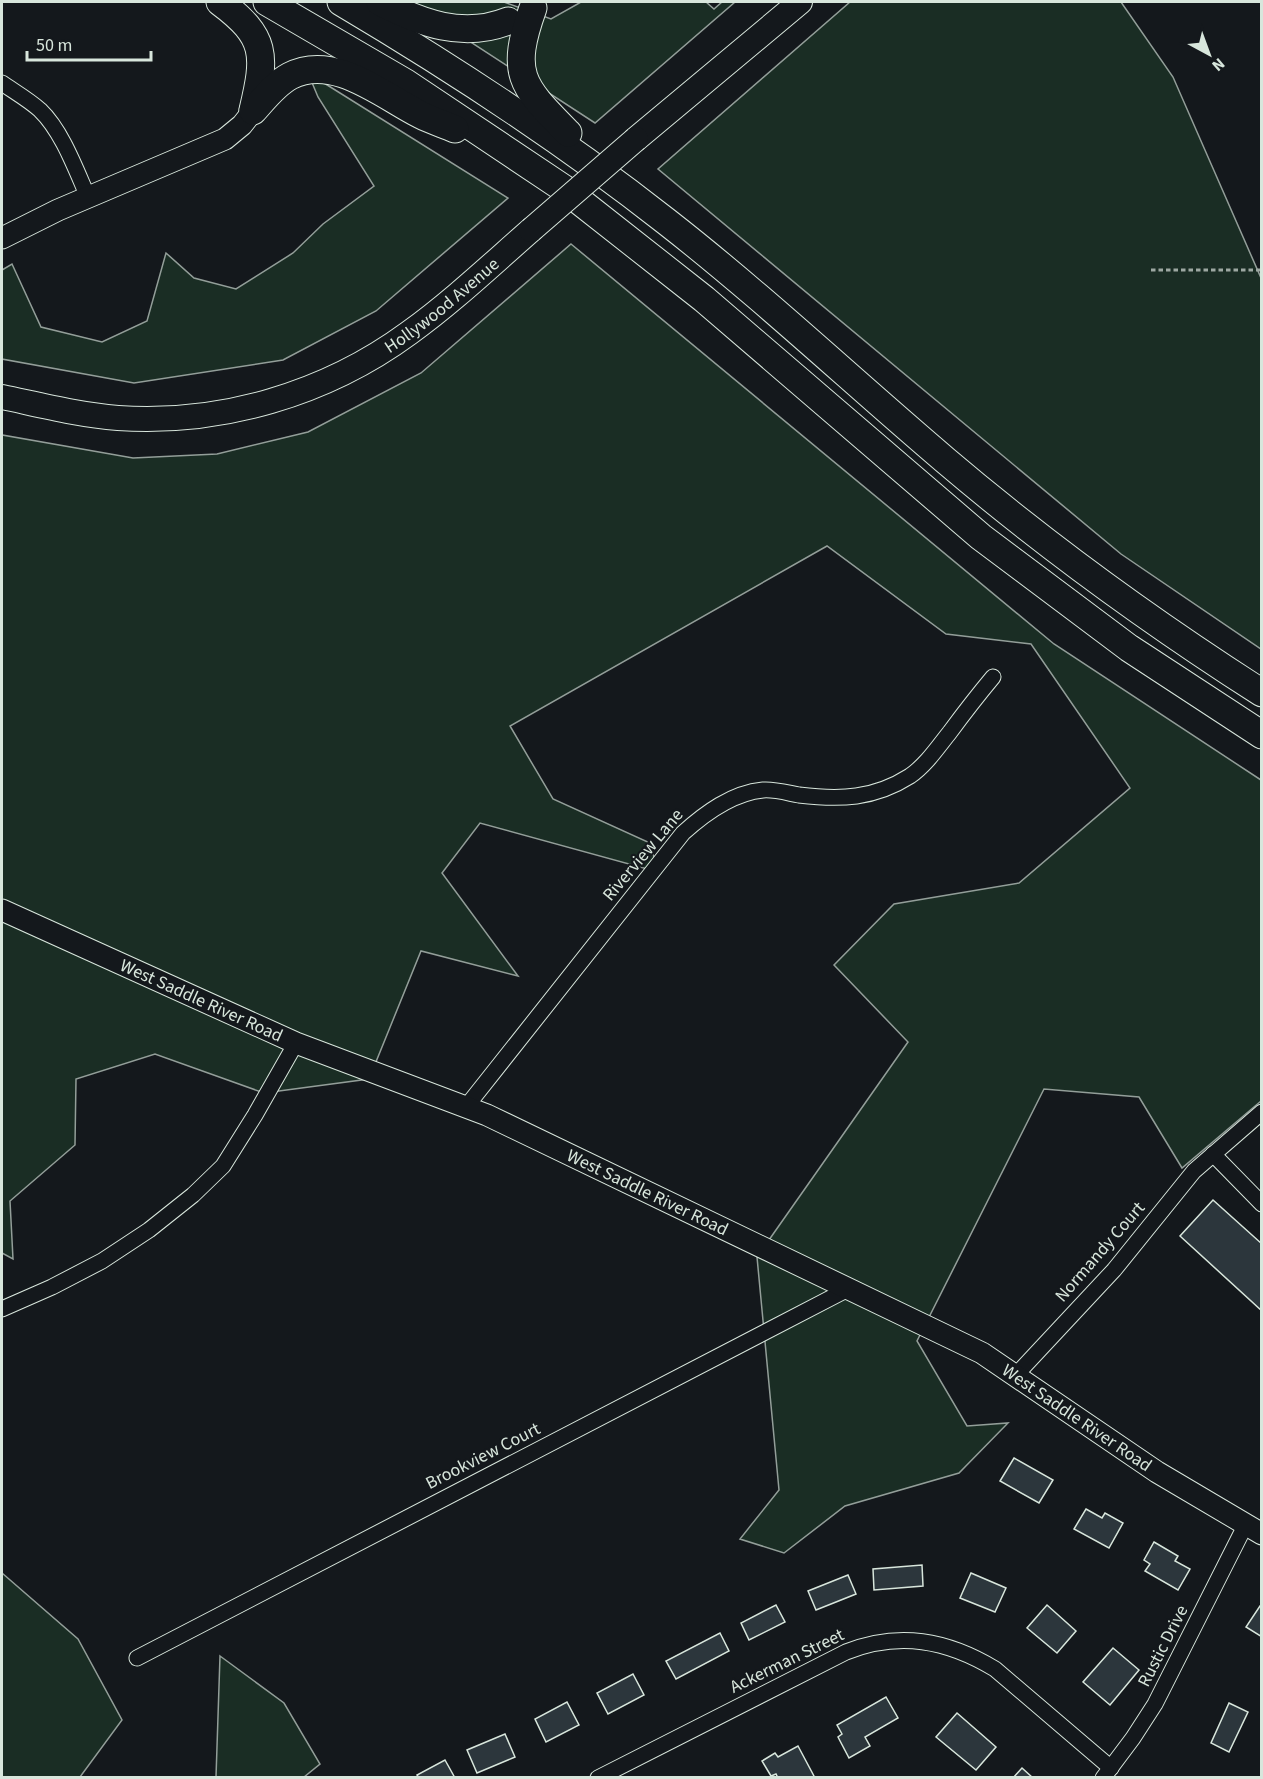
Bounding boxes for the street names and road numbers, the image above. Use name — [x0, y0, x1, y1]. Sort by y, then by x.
street label: Hollywood Avenue — [379, 252, 504, 359]
street label: Riverview Lane — [597, 803, 689, 907]
street label: West Saddle River Road — [116, 953, 287, 1048]
street label: West Saddle River Road — [563, 1143, 732, 1242]
street label: Normandy Court — [1049, 1196, 1151, 1308]
street label: West Saddle River Road — [997, 1358, 1157, 1478]
street label: Brookview Court — [421, 1416, 545, 1496]
street label: Rustic Drive — [1132, 1601, 1194, 1691]
street label: Ackerman Street — [726, 1623, 848, 1699]

